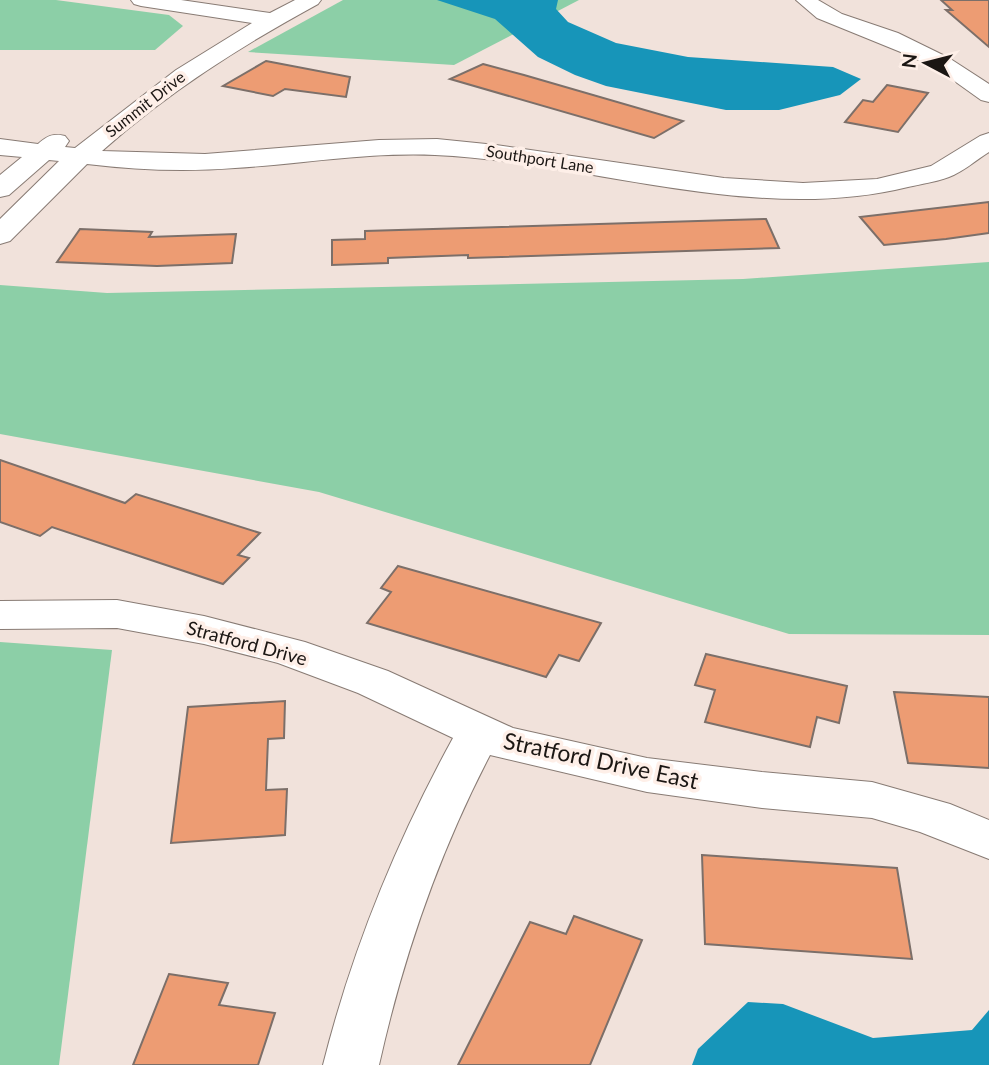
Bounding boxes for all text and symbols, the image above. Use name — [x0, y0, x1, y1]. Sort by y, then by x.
north arrow — [891, 28, 961, 98]
text: N — [896, 52, 921, 70]
street label: Summit Drive — [101, 67, 188, 141]
street label: Southport Lane — [485, 141, 595, 176]
street label: Stratford Drive — [184, 615, 310, 670]
street label: Stratford Drive East — [501, 726, 702, 794]

